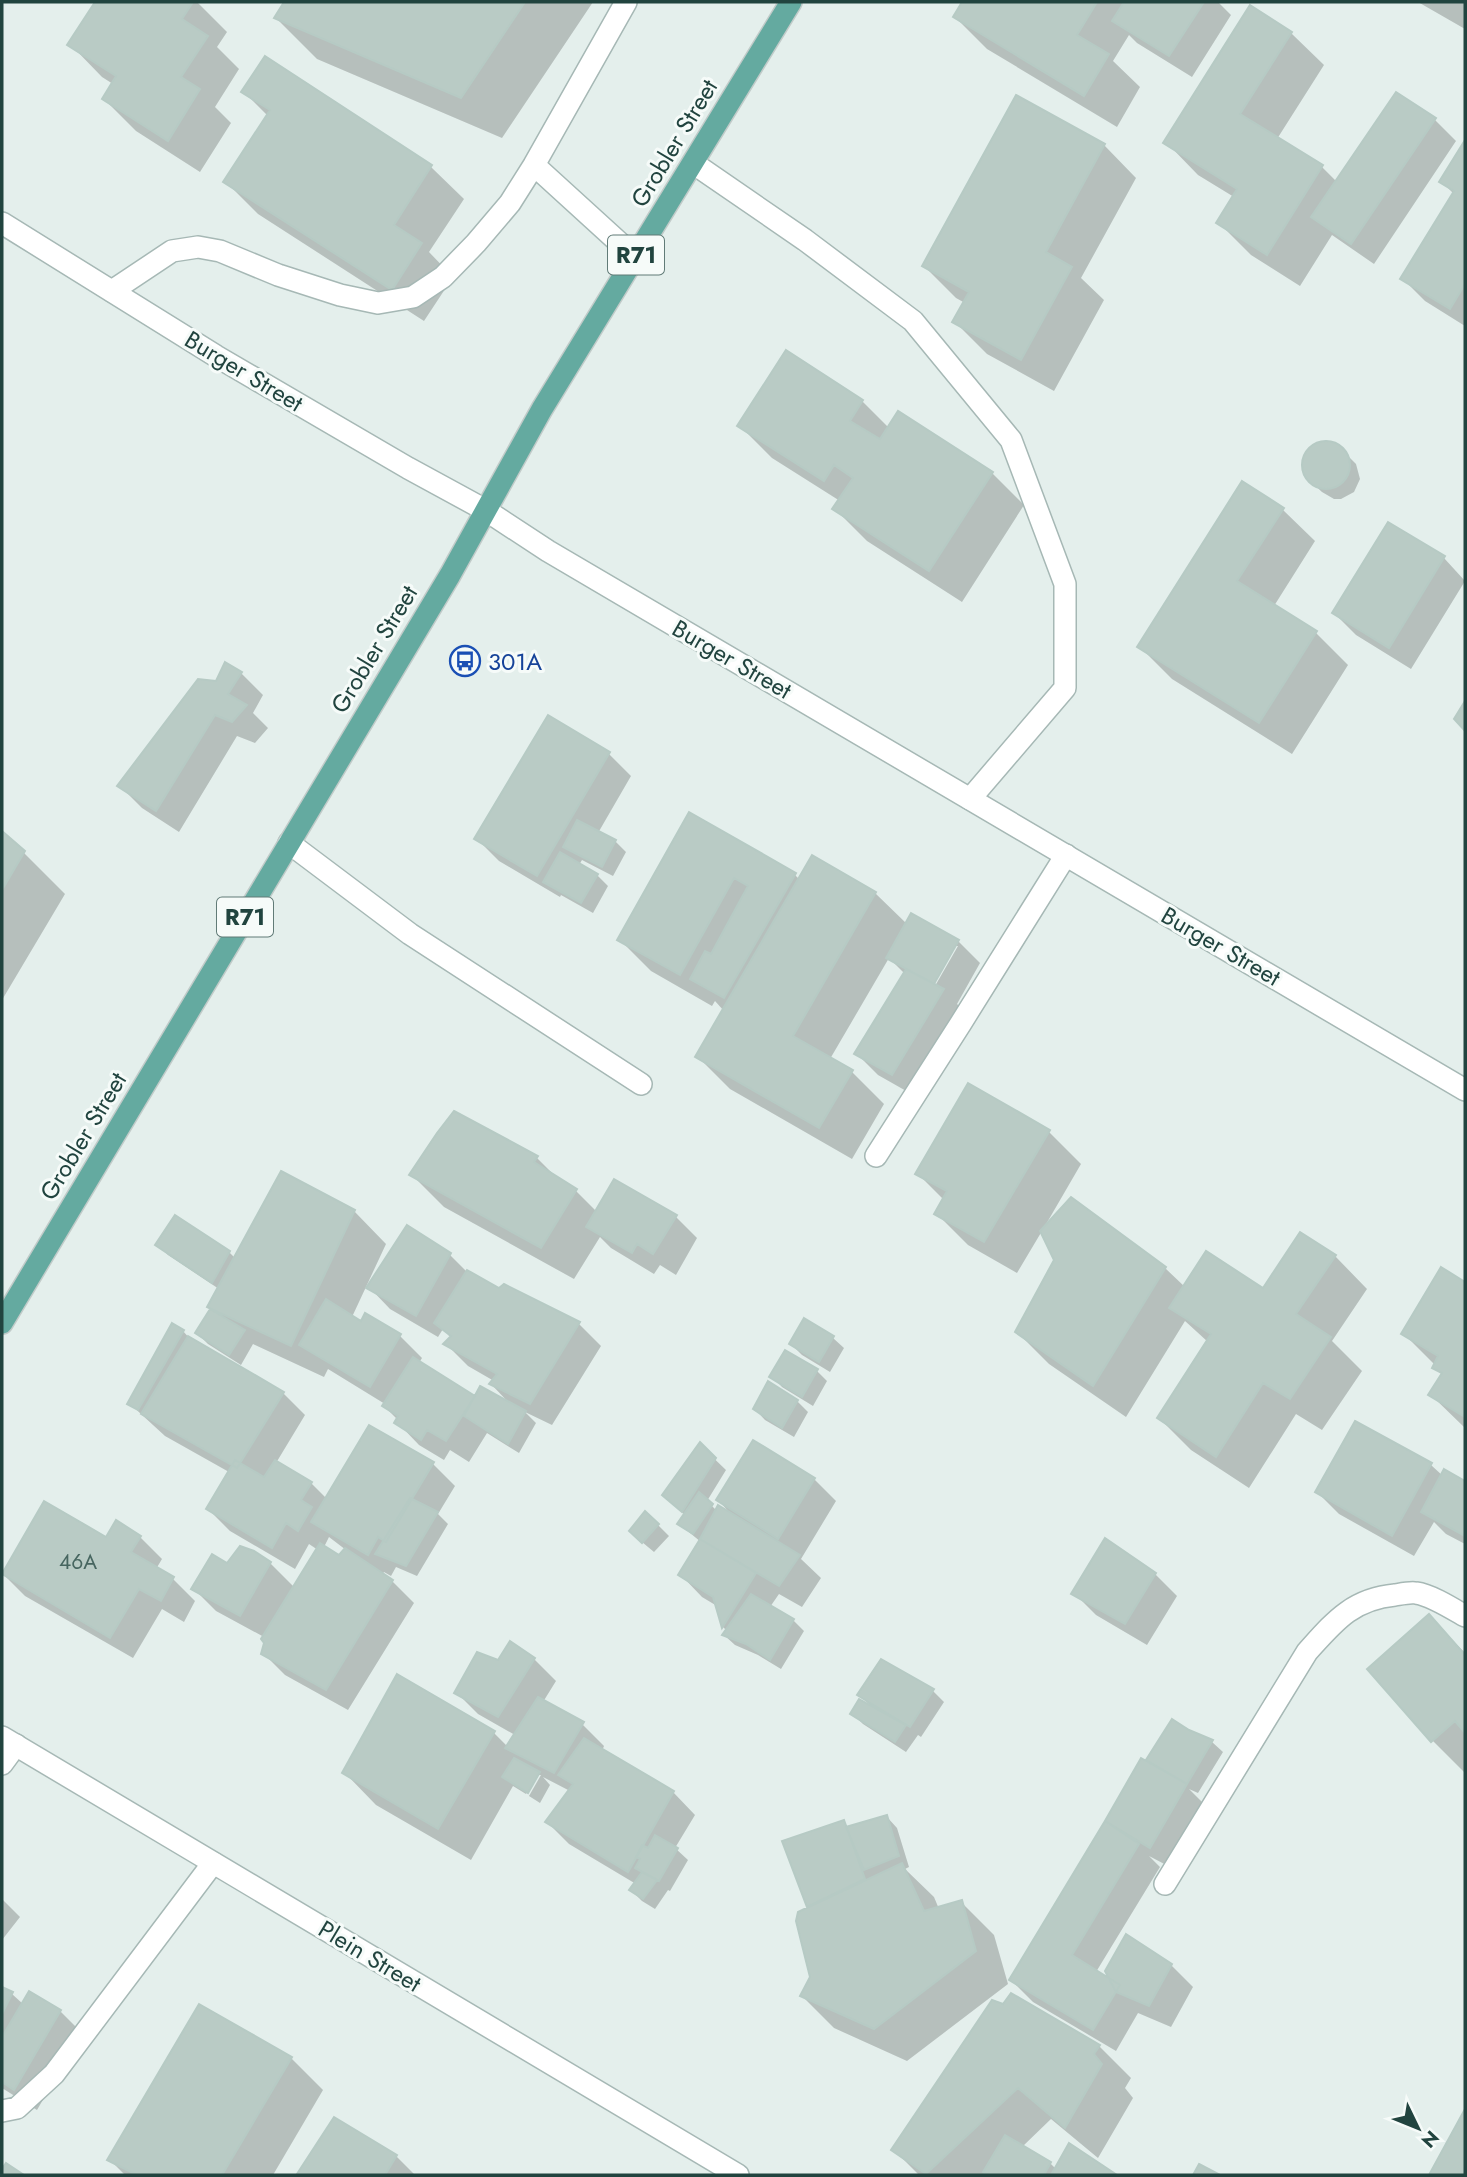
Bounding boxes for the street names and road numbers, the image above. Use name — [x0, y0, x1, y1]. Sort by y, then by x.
street label: Grobler Street — [622, 72, 726, 214]
road number: R71 — [608, 236, 664, 274]
street label: Burger Street — [178, 322, 310, 420]
street label: Grobler Street — [322, 578, 426, 720]
street label: Burger Street — [666, 611, 798, 707]
road number: R71 — [217, 898, 273, 936]
street label: Burger Street — [1155, 898, 1287, 994]
street label: Grobler Street — [31, 1065, 135, 1207]
street label: Plein Street — [312, 1912, 428, 2001]

